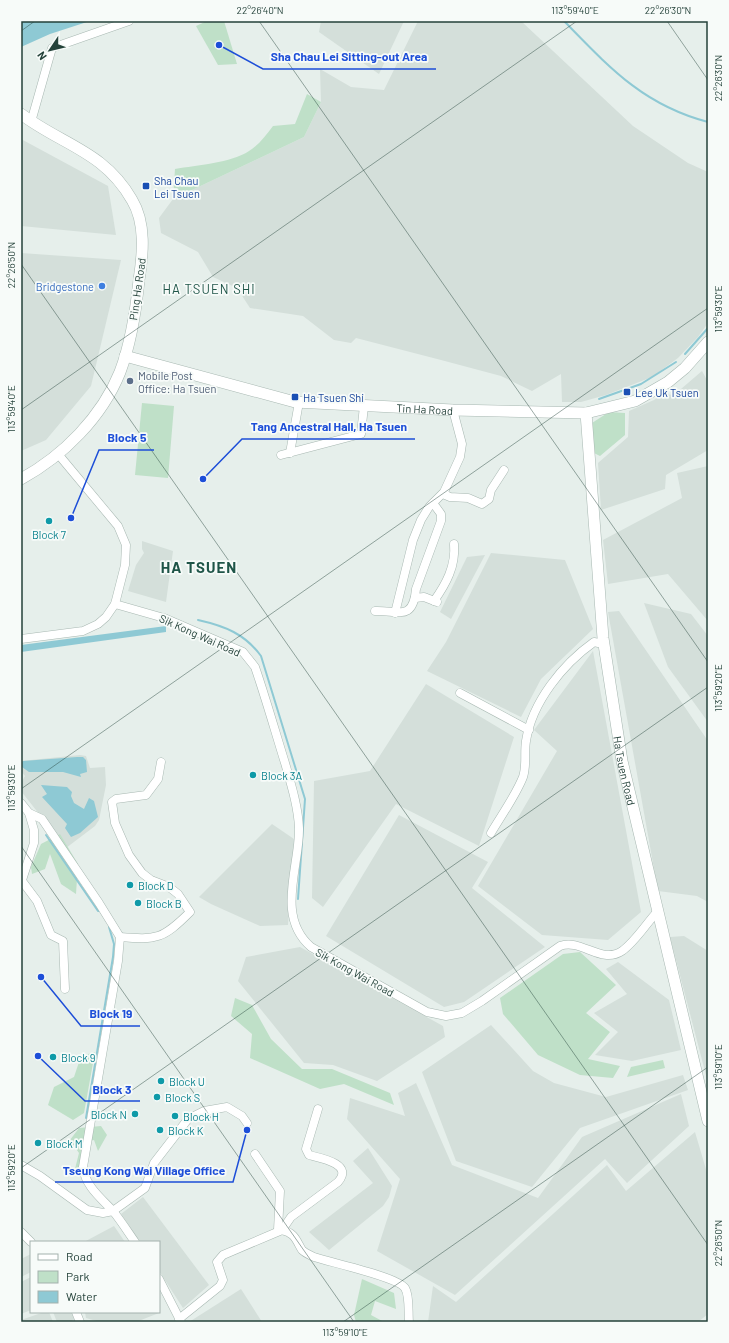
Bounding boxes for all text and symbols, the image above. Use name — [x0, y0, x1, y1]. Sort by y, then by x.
text: 22°26'40"N — [237, 4, 283, 16]
text: 113°59'40"E — [551, 4, 599, 16]
text: 22°26'30"N — [645, 4, 691, 16]
north arrow — [30, 30, 70, 70]
callout: Sha Chau Lei Sitting-out Area — [263, 45, 436, 69]
text: N — [34, 49, 49, 63]
text: Sha Chau Lei Sitting-out Area — [271, 49, 427, 63]
text: 22°26'30"N — [712, 55, 724, 101]
place label: Sha Chau Lei Tsuen — [154, 174, 200, 200]
marker: Sha Chau Lei Tsuen — [141, 181, 151, 191]
text: 22°26'50"N — [5, 242, 17, 288]
street label: Ping Ha Road — [126, 257, 148, 321]
place label: Bridgestone — [36, 280, 94, 293]
marker: Bridgestone — [97, 281, 107, 291]
district label: HA TSUEN SHI — [162, 281, 256, 297]
text: 113°59'30"E — [712, 285, 724, 333]
place label: Mobile Post Office: Ha Tsuen — [138, 369, 216, 395]
marker: Mobile Post Office: Ha Tsuen — [125, 376, 135, 386]
text: 113°59'40"E — [5, 385, 17, 433]
place label: Lee Uk Tsuen — [635, 386, 699, 399]
marker: Lee Uk Tsuen — [622, 387, 632, 397]
place label: Ha Tsuen Shi — [303, 391, 364, 404]
marker: Ha Tsuen Shi — [290, 392, 300, 402]
street label: Tin Ha Road — [396, 401, 453, 416]
callout: Tang Ancestral Hall, Ha Tsuen — [242, 415, 415, 439]
text: Tang Ancestral Hall, Ha Tsuen — [251, 419, 407, 433]
callout: Block 5 — [99, 426, 154, 450]
text: Block 5 — [108, 430, 147, 444]
marker: Block 7 — [44, 516, 54, 526]
place label: Block 7 — [32, 528, 66, 541]
district label: HA TSUEN — [161, 558, 237, 576]
street label: Sik Kong Wai Road — [157, 611, 243, 659]
text: 113°59'20"E — [712, 664, 724, 712]
street label: Ha Tsuen Road — [612, 735, 639, 806]
text: 113°59'30"E — [5, 764, 17, 812]
place label: Block 3A — [261, 769, 303, 782]
marker: Block 3A — [248, 770, 258, 780]
place label: Block D — [138, 879, 174, 892]
marker: Block D — [125, 880, 135, 890]
place label: Block B — [146, 897, 182, 910]
marker: Block B — [133, 898, 143, 908]
street label: Sik Kong Wai Road — [314, 945, 396, 999]
callout: Block 19 — [81, 1002, 140, 1026]
text: Block 19 — [90, 1006, 132, 1020]
text: 113°59'10"E — [712, 1044, 724, 1090]
place label: Block 9 — [61, 1051, 96, 1064]
marker: Block 9 — [48, 1052, 58, 1062]
place label: Block U — [169, 1075, 205, 1088]
marker: Block U — [156, 1076, 166, 1086]
callout: Block 3 — [85, 1077, 140, 1101]
text: Block 3 — [93, 1082, 131, 1096]
place label: Block S — [165, 1091, 200, 1104]
marker: Block S — [152, 1092, 162, 1102]
place label: Block N — [91, 1108, 127, 1121]
marker: Block N — [130, 1109, 140, 1119]
place label: Block H — [183, 1110, 219, 1123]
marker: Block H — [170, 1111, 180, 1121]
place label: Block K — [168, 1124, 204, 1137]
marker: Block K — [155, 1125, 165, 1135]
place label: Block M — [46, 1137, 83, 1150]
marker: Block M — [33, 1138, 43, 1148]
text: 113°59'20"E — [5, 1144, 17, 1192]
callout: Tseung Kong Wai Village Office — [55, 1158, 233, 1182]
text: Tseung Kong Wai Village Office — [63, 1163, 226, 1177]
text: 22°26'50"N — [712, 1220, 724, 1266]
legend — [30, 1241, 160, 1313]
text: Road — [66, 1249, 93, 1263]
text: Park — [66, 1269, 90, 1283]
text: Water — [66, 1289, 98, 1303]
text: 113°59'10"E — [322, 1326, 368, 1338]

